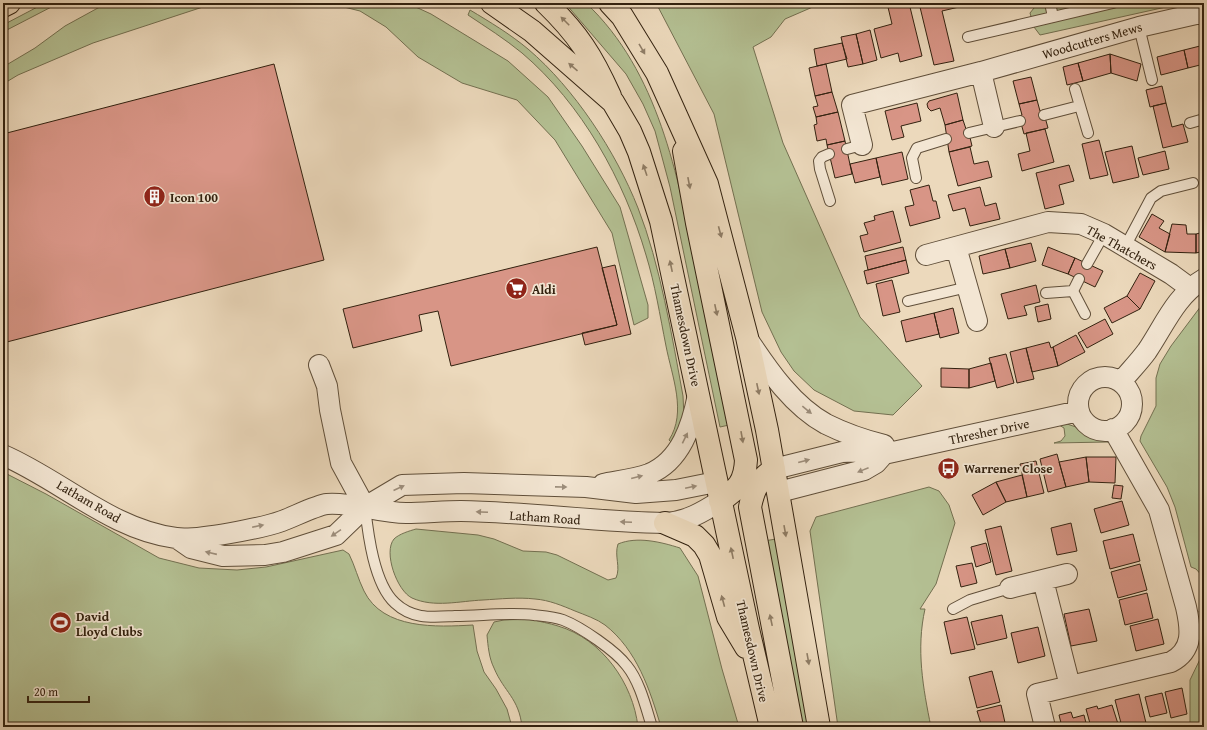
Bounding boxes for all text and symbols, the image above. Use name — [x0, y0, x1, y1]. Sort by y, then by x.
one-way arrow — [560, 16, 570, 26]
street label: Woodcutters Mews — [1040, 17, 1144, 64]
one-way arrow — [639, 43, 646, 55]
one-way arrow — [568, 63, 579, 72]
one-way arrow — [642, 164, 648, 176]
one-way arrow — [687, 176, 693, 189]
building icon: Icon 100 — [142, 184, 168, 210]
place label: Icon 100 — [170, 188, 218, 207]
street label: The Thatchers — [1083, 220, 1161, 275]
one-way arrow — [717, 226, 723, 238]
one-way arrow — [667, 259, 673, 272]
supermarket icon: Aldi — [504, 276, 530, 302]
place label: Aldi — [532, 280, 556, 299]
street label: Thamesdown Drive — [665, 282, 706, 388]
one-way arrow — [713, 304, 719, 316]
one-way arrow — [756, 383, 762, 395]
one-way arrow — [802, 406, 812, 415]
street label: Thresher Drive — [947, 414, 1031, 449]
one-way arrow — [739, 431, 745, 443]
one-way arrow — [682, 432, 688, 444]
bus stop icon: Warrener Close — [936, 455, 962, 481]
one-way arrow — [799, 458, 811, 464]
place label: Warrener Close — [964, 459, 1053, 478]
one-way arrow — [857, 467, 869, 473]
one-way arrow — [631, 473, 643, 479]
street label: Latham Road — [53, 475, 124, 527]
one-way arrow — [393, 484, 405, 491]
one-way arrow — [555, 484, 568, 490]
one-way arrow — [684, 484, 697, 490]
street label: Latham Road — [509, 506, 581, 529]
one-way arrow — [476, 509, 488, 516]
one-way arrow — [619, 519, 632, 525]
one-way arrow — [252, 523, 265, 529]
one-way arrow — [783, 524, 789, 537]
one-way arrow — [331, 529, 342, 537]
one-way arrow — [729, 547, 735, 559]
one-way arrow — [205, 550, 217, 556]
one-way arrow — [720, 595, 726, 607]
street label: Thamesdown Drive — [731, 598, 774, 704]
place label: David Lloyd Clubs — [76, 607, 143, 641]
sports icon: David Lloyd Clubs — [48, 610, 74, 636]
one-way arrow — [768, 614, 774, 626]
one-way arrow — [805, 653, 811, 665]
scale bar — [28, 678, 89, 704]
text: 20 m — [34, 683, 58, 700]

